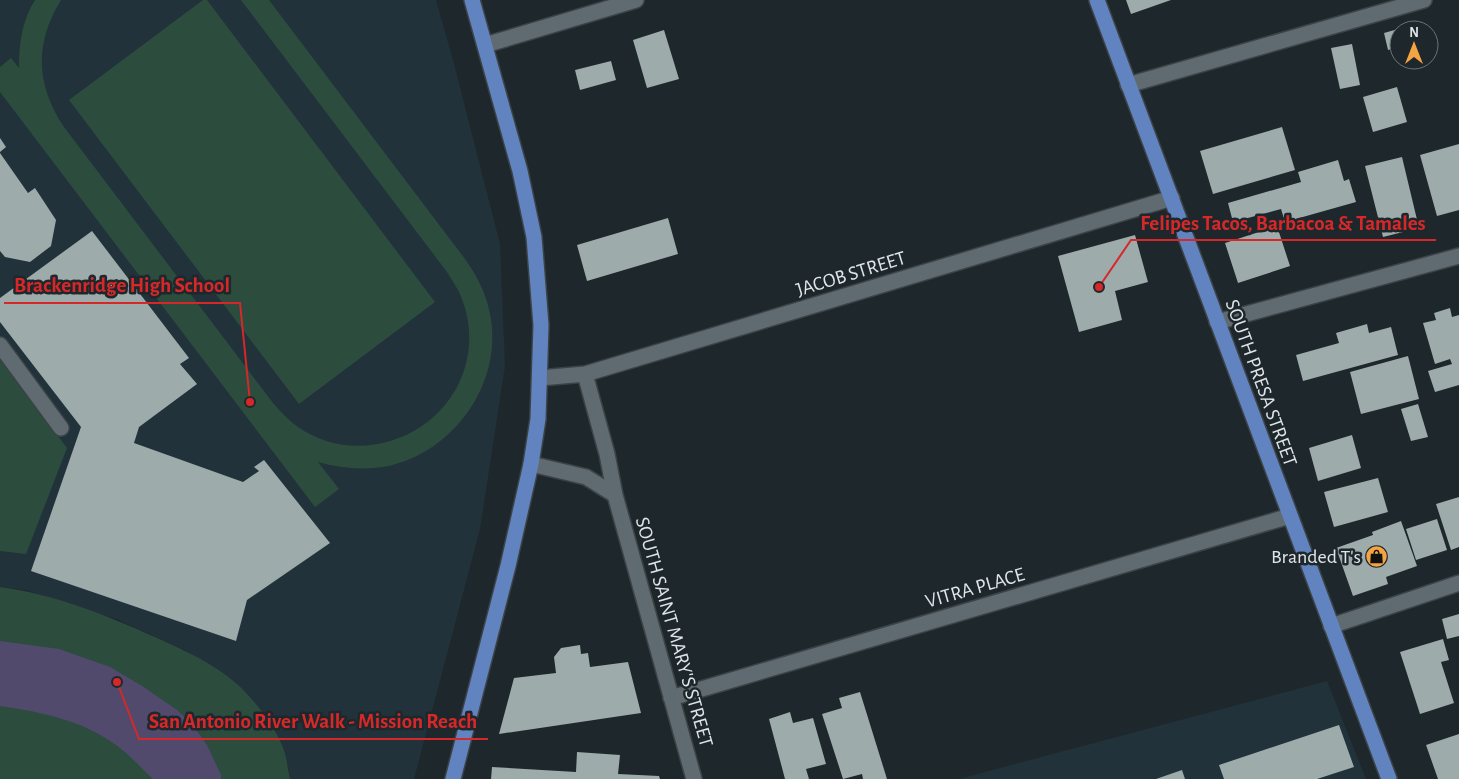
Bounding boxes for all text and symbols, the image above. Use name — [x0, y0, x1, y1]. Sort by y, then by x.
north arrow — [1389, 20, 1439, 70]
text: N — [1409, 26, 1419, 40]
callout: Felipes Tacos, Barbacoa & Tamales — [1131, 204, 1436, 240]
text: Felipes Tacos, Barbacoa & Tamales — [1140, 213, 1426, 234]
street label: JACOB STREET — [794, 248, 908, 300]
callout: Brackenridge High School — [4, 267, 240, 303]
text: Brackenridge High School — [14, 275, 230, 296]
street label: SOUTH PRESA STREET — [1222, 297, 1301, 469]
street label: SOUTH SAINT MARY'S STREET — [632, 515, 716, 749]
shop icon: Branded T's — [1365, 545, 1389, 569]
place label: Branded T's — [1271, 547, 1361, 567]
street label: VITRA PLACE — [923, 564, 1027, 612]
callout: San Antonio River Walk - Mission Reach — [139, 703, 488, 739]
text: San Antonio River Walk - Mission Reach — [149, 711, 477, 732]

